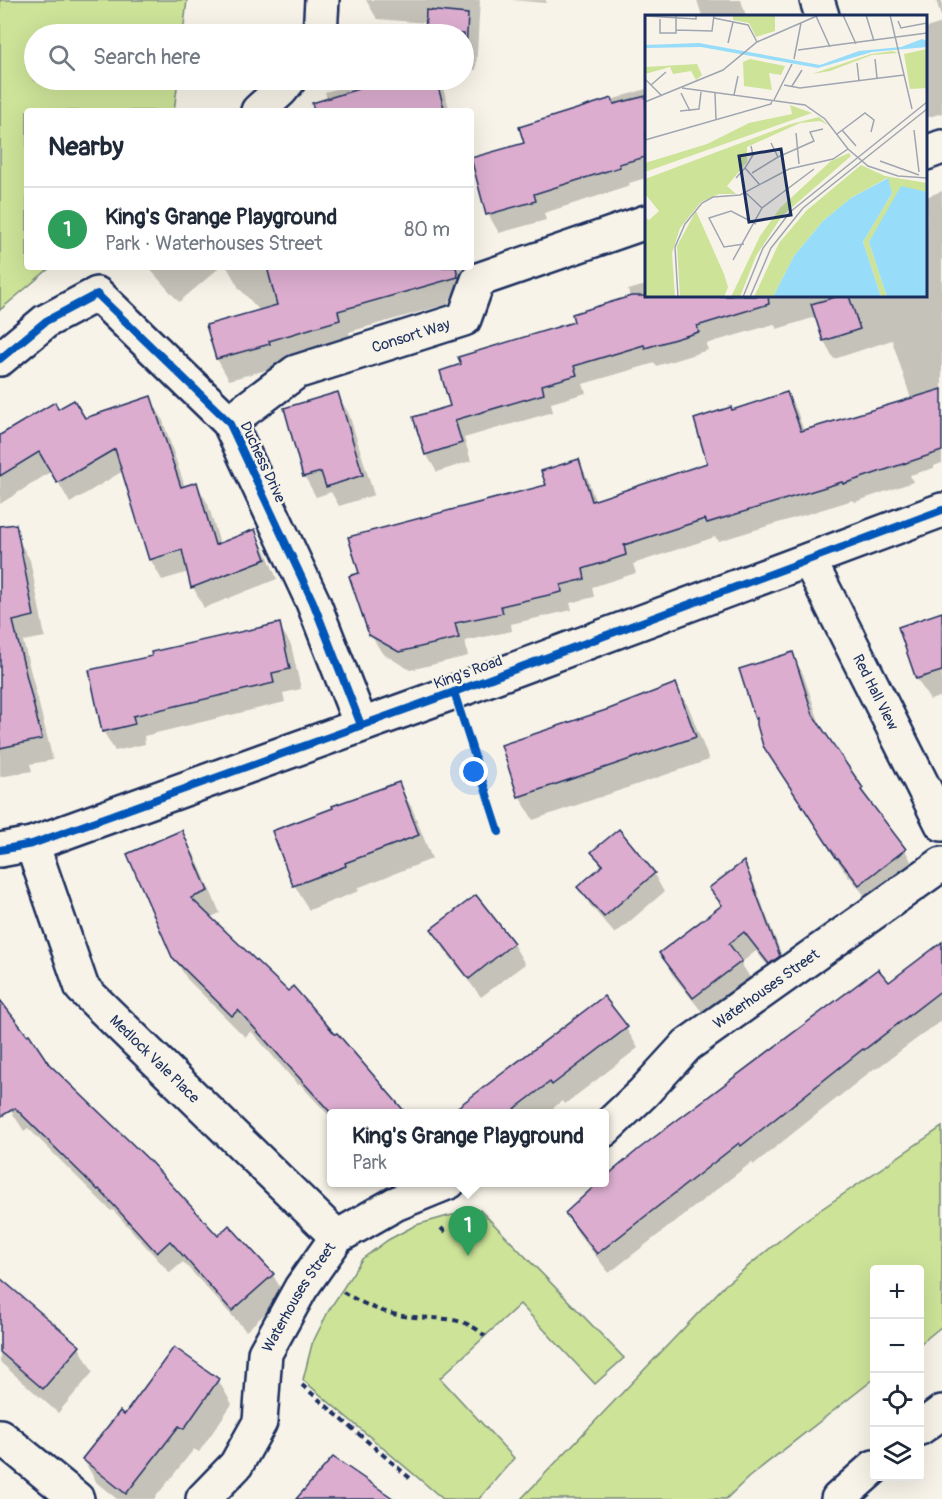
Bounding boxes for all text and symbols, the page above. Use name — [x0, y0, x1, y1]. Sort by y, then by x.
inset map — [645, 15, 927, 297]
search box — [24, 24, 474, 90]
icon: search — [45, 41, 78, 74]
text: Search here — [93, 43, 200, 71]
text: Nearby — [48, 131, 124, 163]
text: King's Grange Playground — [105, 203, 337, 231]
text: 1 — [64, 217, 71, 242]
text: 80 m — [404, 217, 450, 242]
text: Park · Waterhouses Street — [105, 231, 323, 256]
street label: Consort Way — [369, 315, 453, 358]
street label: Duchess Drive — [235, 419, 290, 506]
street label: King's Road — [431, 651, 505, 694]
street label: Red Hall View — [848, 651, 902, 734]
your location — [459, 757, 488, 786]
street label: Waterhouses Street — [710, 945, 824, 1033]
street label: Medlock Vale Place — [105, 1011, 204, 1108]
popup — [327, 1109, 609, 1187]
text: King's Grange Playground — [352, 1122, 584, 1150]
text: Park — [352, 1150, 387, 1175]
pin: 1 — [448, 1206, 488, 1256]
street label: Waterhouses Street — [258, 1238, 341, 1356]
map controls — [870, 1265, 924, 1481]
button: + — [870, 1265, 924, 1319]
button: − — [870, 1319, 924, 1373]
button: locate — [870, 1373, 924, 1427]
button: layers — [870, 1427, 924, 1481]

